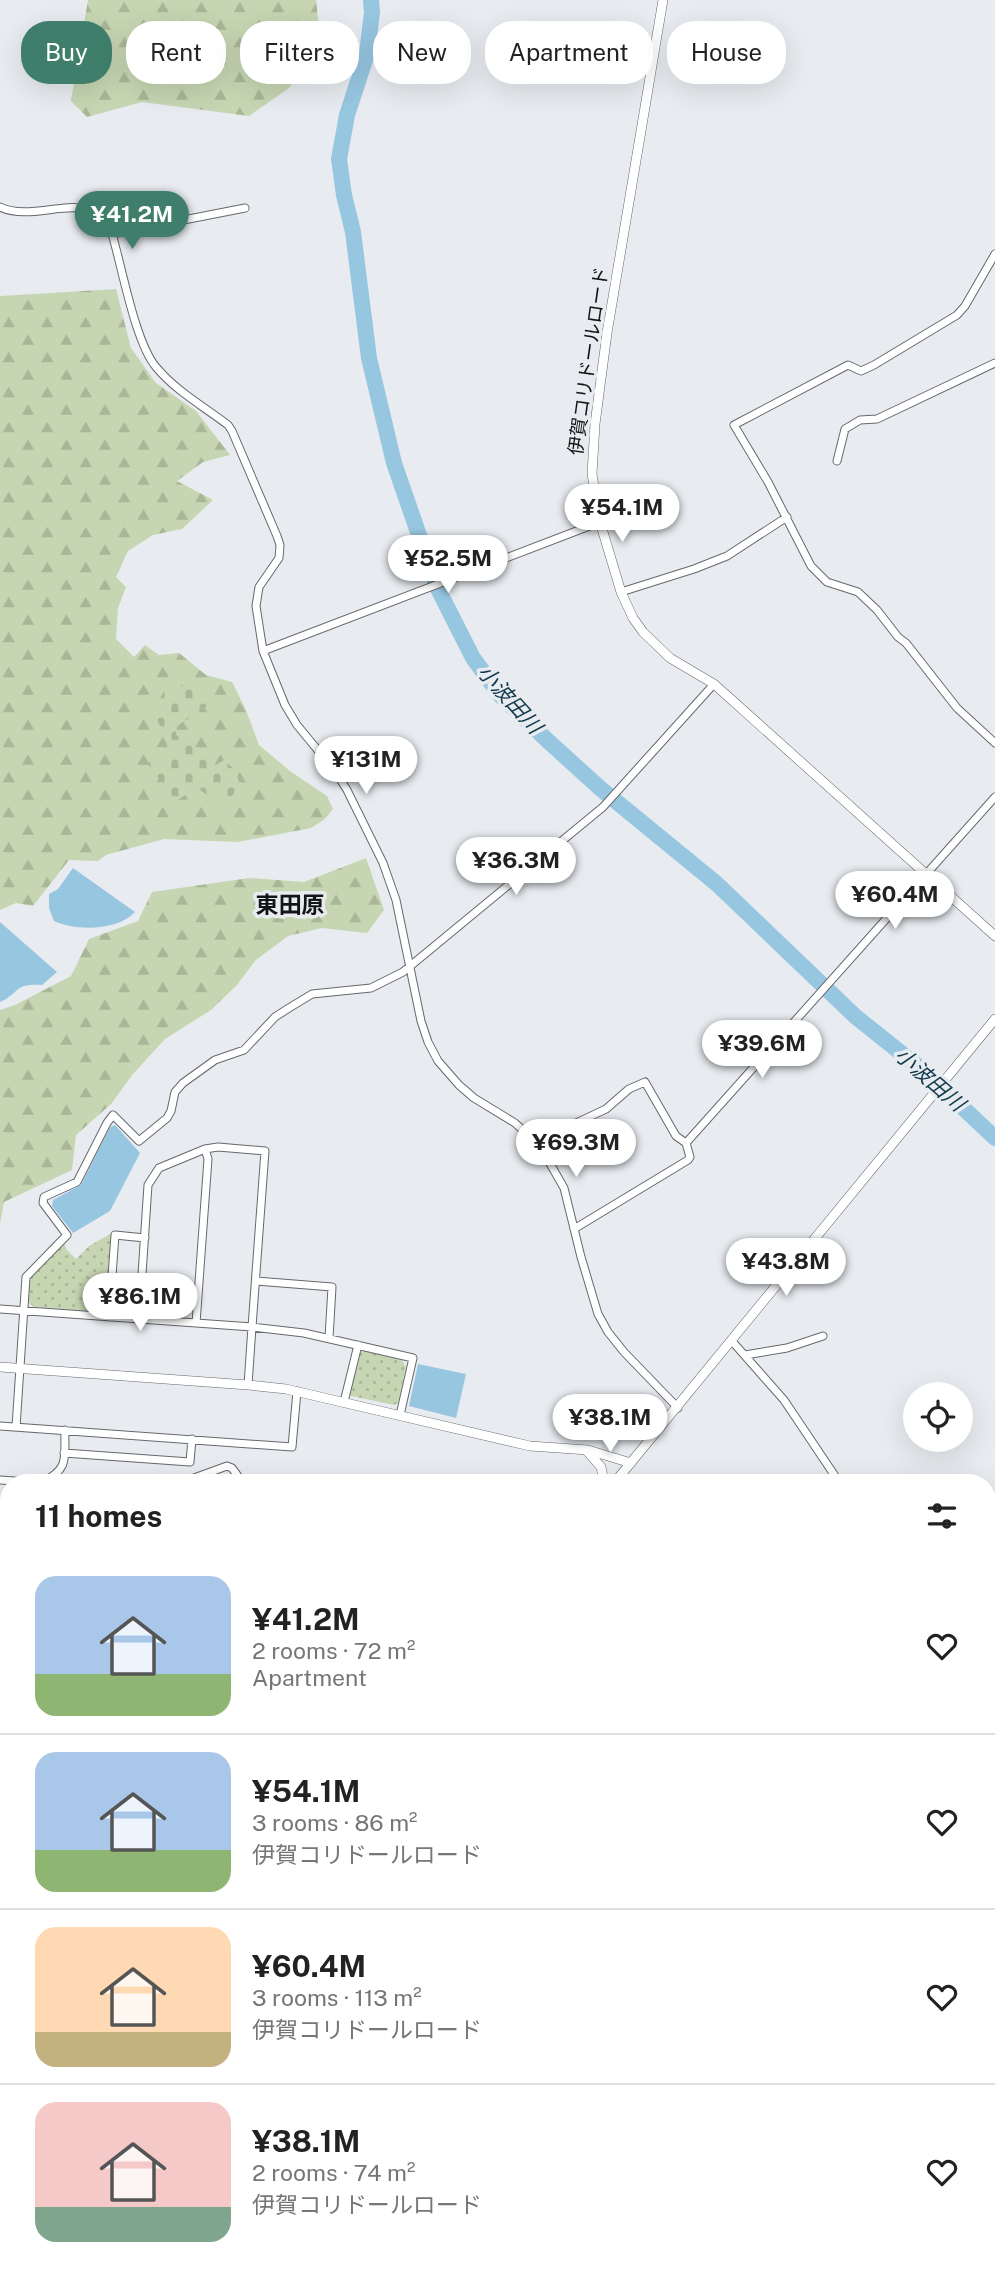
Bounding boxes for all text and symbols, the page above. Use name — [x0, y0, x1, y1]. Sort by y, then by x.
chip: Buy — [21, 21, 112, 84]
chip: Rent — [126, 21, 226, 84]
chip: Filters — [240, 21, 359, 84]
chip: New — [373, 21, 471, 84]
chip: Apartment — [485, 21, 653, 84]
chip: House — [667, 21, 786, 84]
pin: ¥41.2M — [75, 191, 189, 251]
text: ¥41.2M — [91, 200, 173, 227]
street label: 伊賀コリドールロード — [564, 265, 612, 457]
pin: ¥54.1M — [565, 484, 679, 544]
text: ¥54.1M — [581, 493, 663, 520]
pin: ¥52.5M — [391, 536, 505, 595]
text: ¥52.5M — [404, 544, 492, 571]
water label: 小波田川 — [473, 659, 549, 740]
pin: ¥131M — [317, 736, 415, 796]
text: ¥131M — [330, 745, 402, 772]
pin: ¥36.3M — [459, 838, 573, 897]
text: ¥36.3M — [472, 846, 560, 873]
pin: ¥60.4M — [838, 872, 952, 931]
text: ¥60.4M — [851, 880, 939, 907]
district label: 東田原 — [256, 891, 325, 918]
pin: ¥39.6M — [705, 1020, 819, 1080]
text: ¥39.6M — [718, 1029, 806, 1056]
water label: 小波田川 — [890, 1042, 971, 1117]
pin: ¥69.3M — [519, 1120, 633, 1179]
text: ¥69.3M — [532, 1128, 620, 1155]
pin: ¥43.8M — [729, 1238, 843, 1298]
text: ¥43.8M — [742, 1247, 830, 1274]
pin: ¥86.1M — [83, 1274, 197, 1333]
text: ¥86.1M — [99, 1282, 181, 1309]
map controls — [903, 1382, 973, 1452]
button: locate — [903, 1382, 973, 1452]
pin: ¥38.1M — [553, 1394, 667, 1454]
text: ¥38.1M — [569, 1403, 651, 1430]
icon: filters — [923, 1497, 961, 1535]
text: 11 homes — [35, 1498, 162, 1534]
text: ¥41.2M — [252, 1601, 360, 1637]
icon: home — [91, 1604, 175, 1688]
icon: heart — [923, 1627, 961, 1665]
text: 2 rooms · 72 m² — [252, 1637, 415, 1664]
text: Apartment — [252, 1664, 367, 1691]
text: ¥54.1M — [252, 1773, 360, 1809]
icon: home — [91, 1780, 175, 1864]
icon: heart — [923, 1803, 961, 1841]
text: 3 rooms · 86 m² — [252, 1809, 418, 1836]
text: 伊賀コリドールロード — [252, 1841, 482, 1868]
text: ¥60.4M — [252, 1948, 366, 1984]
icon: home — [91, 1955, 175, 2039]
icon: heart — [923, 1978, 961, 2016]
text: 3 rooms · 113 m² — [252, 1984, 422, 2011]
text: 伊賀コリドールロード — [252, 2016, 482, 2043]
text: ¥38.1M — [252, 2123, 360, 2159]
icon: home — [91, 2130, 175, 2214]
icon: heart — [923, 2153, 961, 2191]
text: 2 rooms · 74 m² — [252, 2159, 415, 2186]
text: 伊賀コリドールロード — [252, 2191, 482, 2218]

